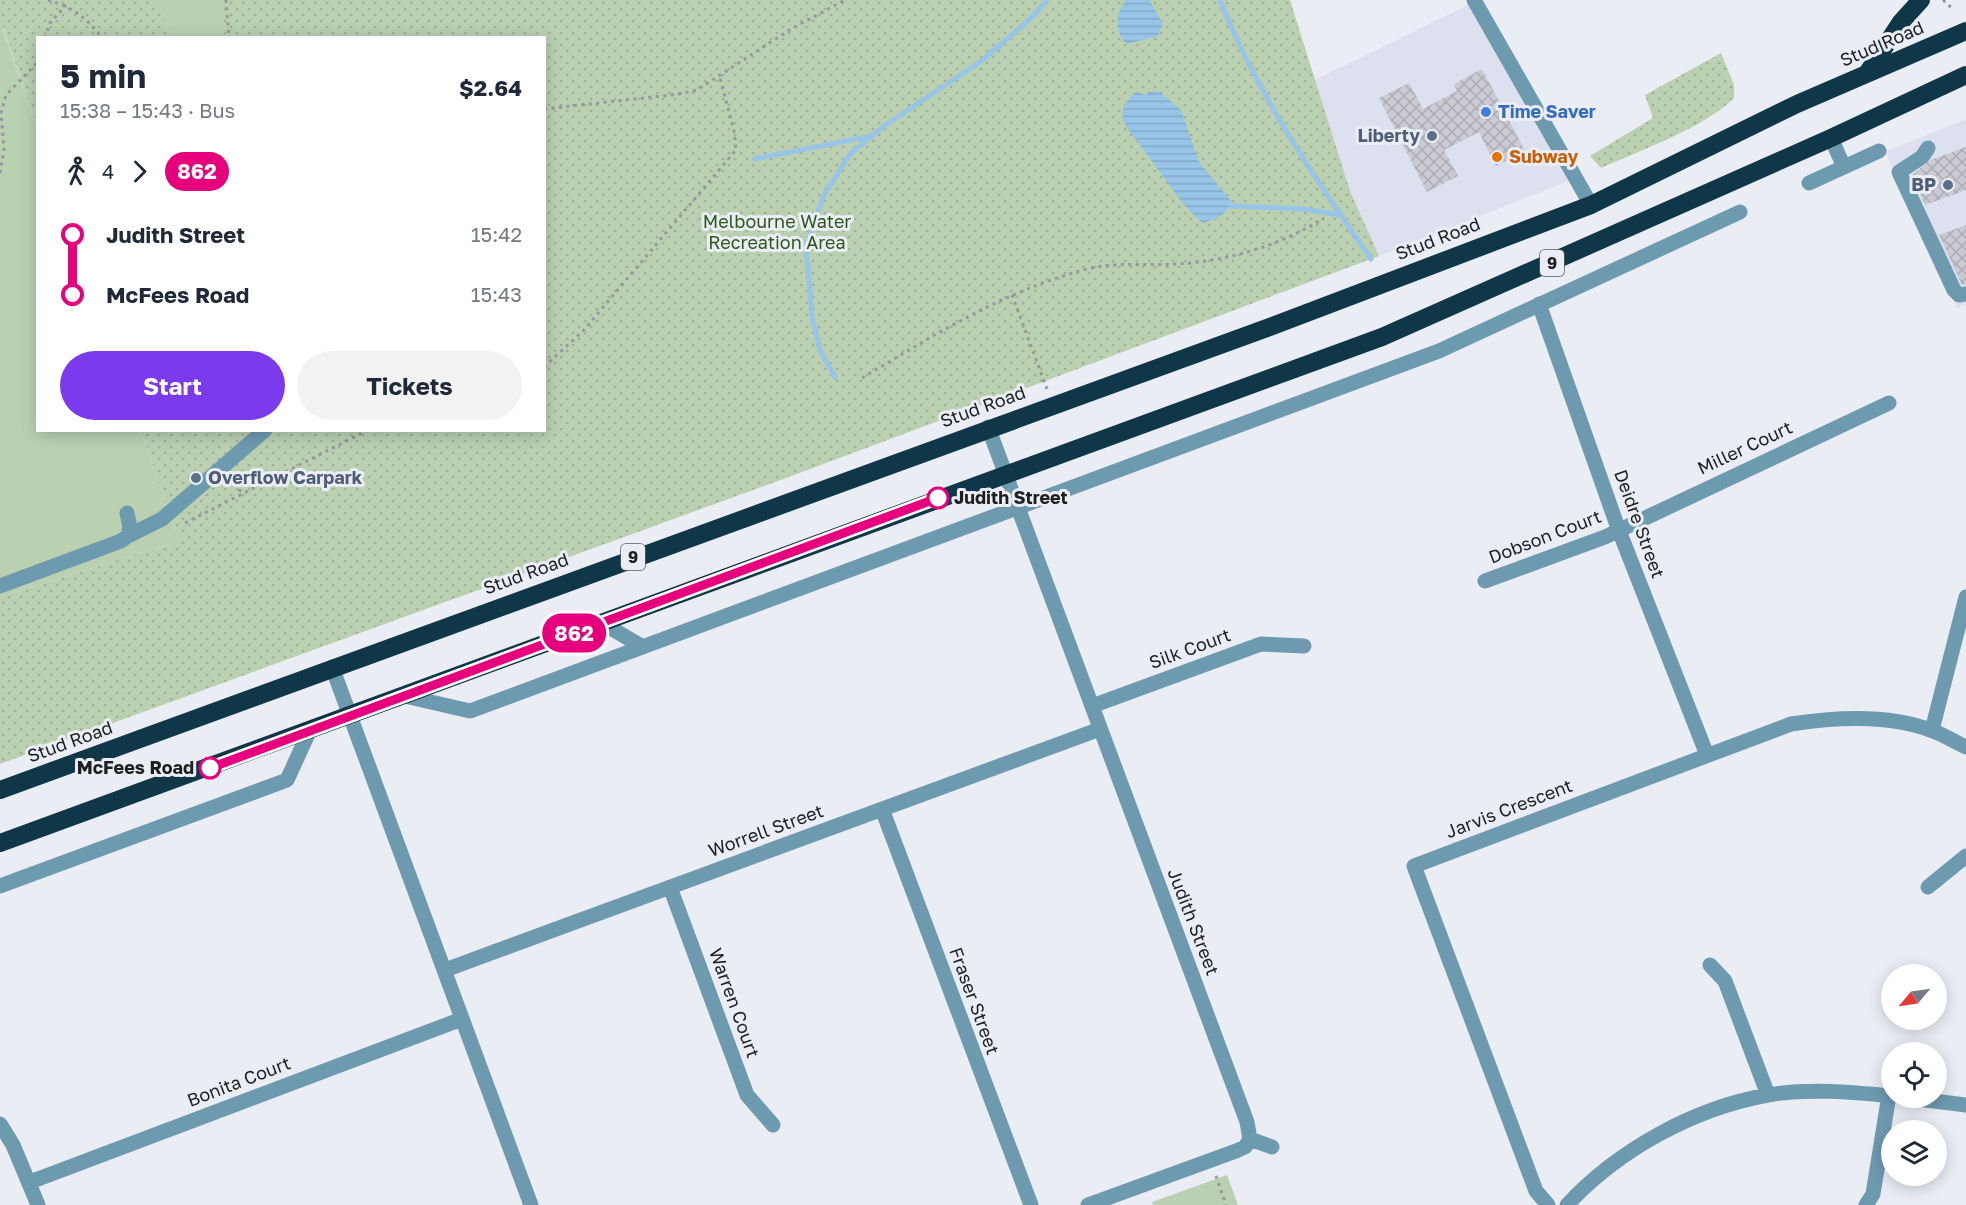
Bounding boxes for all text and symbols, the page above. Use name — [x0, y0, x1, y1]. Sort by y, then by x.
street label: Stud Road — [1836, 16, 1927, 71]
text: 5 min — [60, 56, 146, 95]
text: $2.64 — [459, 74, 522, 101]
text: 15:38 – 15:43 · Bus — [60, 98, 235, 122]
place label: Time Saver — [1498, 100, 1596, 122]
marker: Time Saver — [1479, 105, 1493, 119]
place label: Liberty — [1358, 124, 1420, 146]
marker: Liberty — [1425, 129, 1439, 143]
place label: Subway — [1509, 145, 1578, 167]
marker: Subway — [1490, 150, 1504, 164]
icon: walk — [60, 155, 93, 188]
icon: forward — [123, 155, 156, 188]
text: 862 — [177, 158, 217, 184]
text: 4 — [102, 159, 114, 183]
place label: BP — [1911, 173, 1936, 195]
marker: BP — [1941, 178, 1955, 192]
park label: Melbourne Water Recreation Area — [703, 210, 851, 253]
street label: Stud Road — [1392, 212, 1483, 264]
text: Judith Street — [106, 221, 245, 248]
text: 15:42 — [471, 222, 522, 246]
road number: 9 — [1540, 250, 1564, 276]
text: McFees Road — [106, 281, 249, 308]
text: 15:43 — [471, 282, 522, 306]
button: Start — [60, 351, 285, 420]
button: Tickets — [297, 351, 522, 420]
street label: Stud Road — [937, 381, 1028, 432]
street label: Miller Court — [1694, 416, 1796, 479]
place label: Overflow Carpark — [208, 466, 363, 488]
street label: Deidre Street — [1610, 466, 1670, 581]
marker: Overflow Carpark — [189, 471, 203, 485]
place label: Judith Street — [954, 486, 1068, 508]
marker: Judith Street — [927, 487, 949, 509]
street label: Dobson Court — [1485, 504, 1604, 568]
road number: 9 — [621, 544, 645, 570]
street label: Stud Road — [480, 548, 571, 599]
line badge: 862 — [540, 614, 608, 652]
text: 862 — [554, 620, 594, 646]
street label: Silk Court — [1146, 623, 1233, 673]
street label: Stud Road — [24, 716, 115, 767]
place label: McFees Road — [77, 756, 194, 778]
marker: McFees Road — [199, 757, 221, 779]
street label: Jarvis Crescent — [1442, 774, 1575, 842]
street label: Worrell Street — [705, 799, 826, 861]
street label: Judith Street — [1163, 865, 1224, 978]
street label: Fraser Street — [945, 944, 1005, 1057]
street label: Warren Court — [705, 945, 765, 1061]
north arrow — [1881, 964, 1947, 1030]
map controls — [1881, 964, 1947, 1186]
button: locate — [1881, 1042, 1947, 1108]
street label: Bonita Court — [184, 1051, 294, 1111]
button: layers — [1881, 1120, 1947, 1186]

